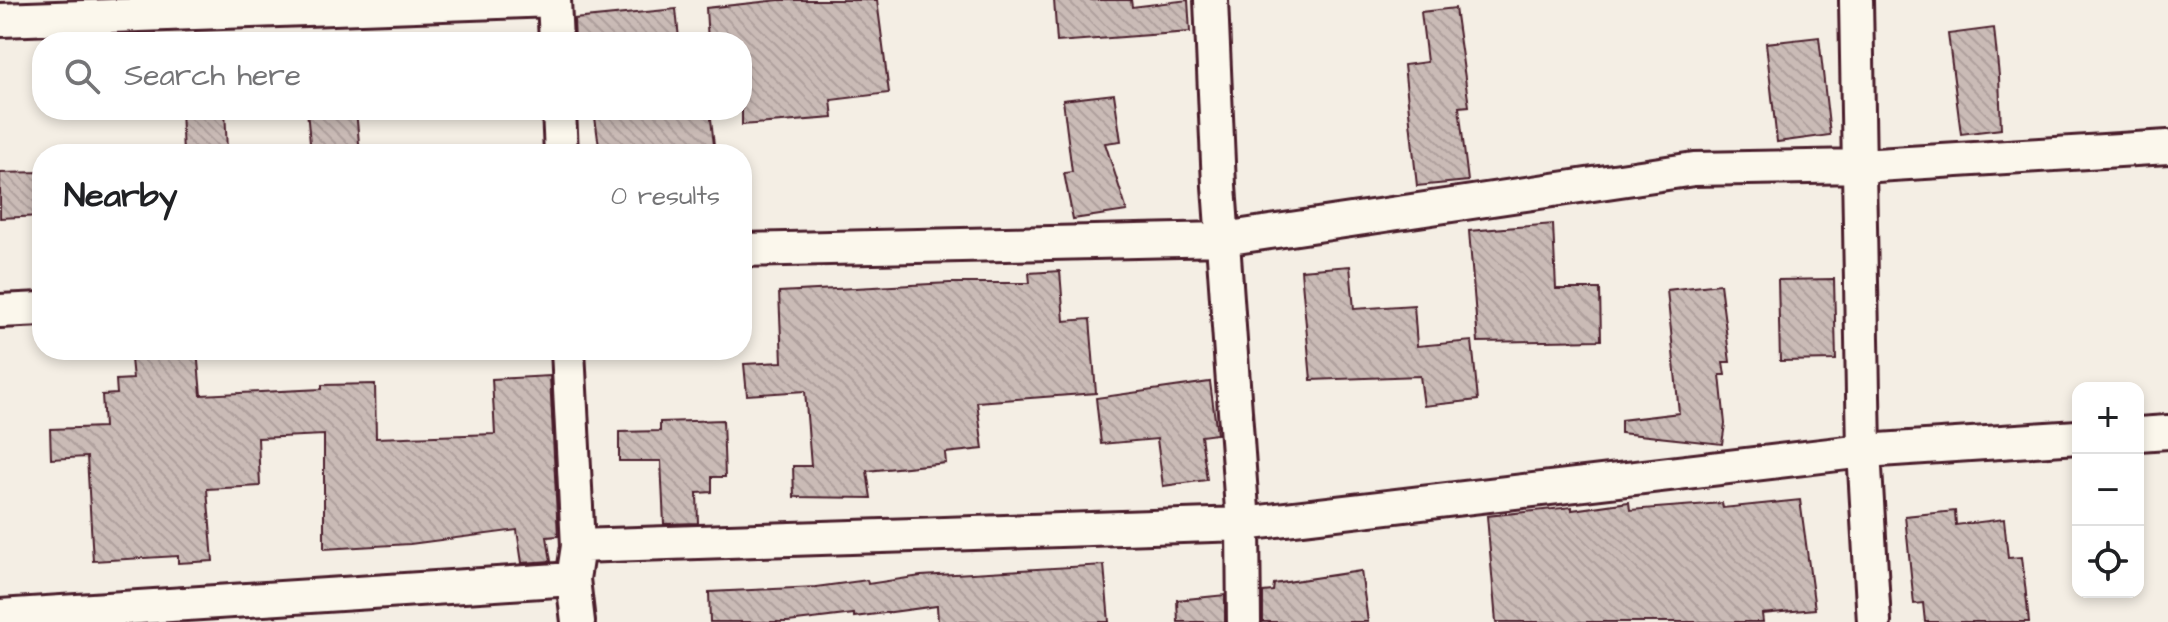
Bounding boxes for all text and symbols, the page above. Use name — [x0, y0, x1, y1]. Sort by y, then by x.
search box — [32, 32, 752, 120]
icon: search — [60, 54, 104, 98]
text: Search here — [124, 55, 301, 97]
text: Nearby — [64, 172, 178, 220]
text: 0 results — [611, 178, 720, 214]
map controls — [2072, 382, 2144, 598]
button: + — [2072, 382, 2144, 454]
button: − — [2072, 454, 2144, 526]
button: locate — [2072, 526, 2144, 598]

